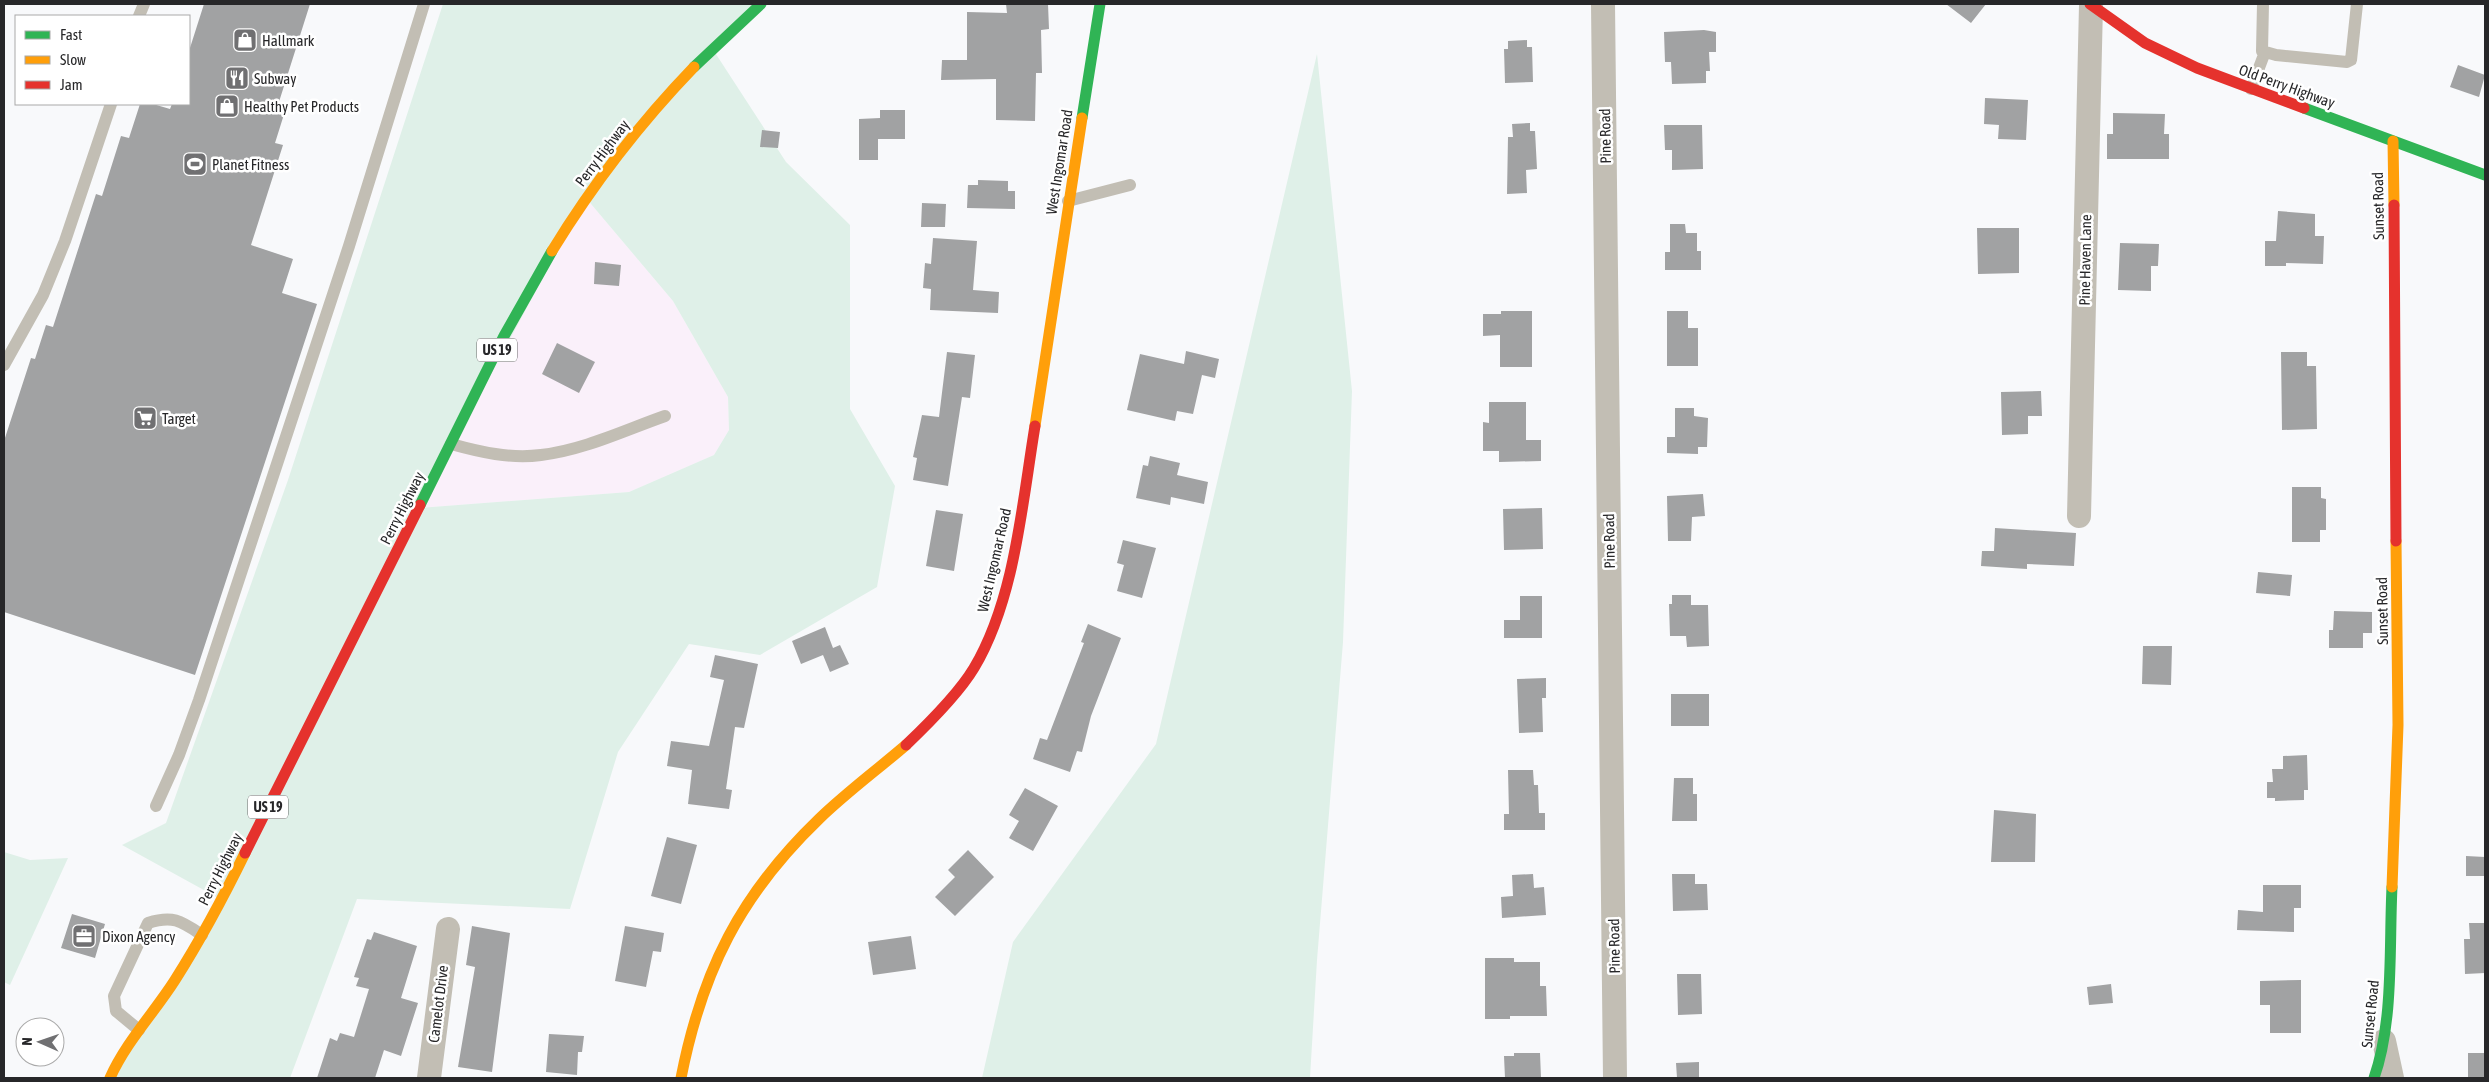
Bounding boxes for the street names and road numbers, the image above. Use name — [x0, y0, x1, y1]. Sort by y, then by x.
street label: Old Perry Highway — [2237, 61, 2337, 111]
street label: West Ingomar Road — [1042, 108, 1076, 216]
street label: Pine Road — [1596, 108, 1614, 164]
street label: Perry Highway — [571, 116, 633, 190]
street label: Sunset Road — [2369, 172, 2387, 240]
street label: Pine Haven Lane — [2076, 214, 2094, 306]
road number: US 19 — [477, 338, 517, 362]
street label: Perry Highway — [377, 469, 427, 547]
street label: West Ingomar Road — [974, 506, 1014, 614]
street label: Pine Road — [1600, 513, 1618, 569]
street label: Sunset Road — [2373, 577, 2391, 645]
road number: US 19 — [248, 796, 288, 819]
street label: Perry Highway — [195, 830, 245, 908]
street label: Pine Road — [1605, 918, 1623, 974]
street label: Camelot Drive — [425, 964, 451, 1044]
street label: Sunset Road — [2358, 979, 2382, 1049]

